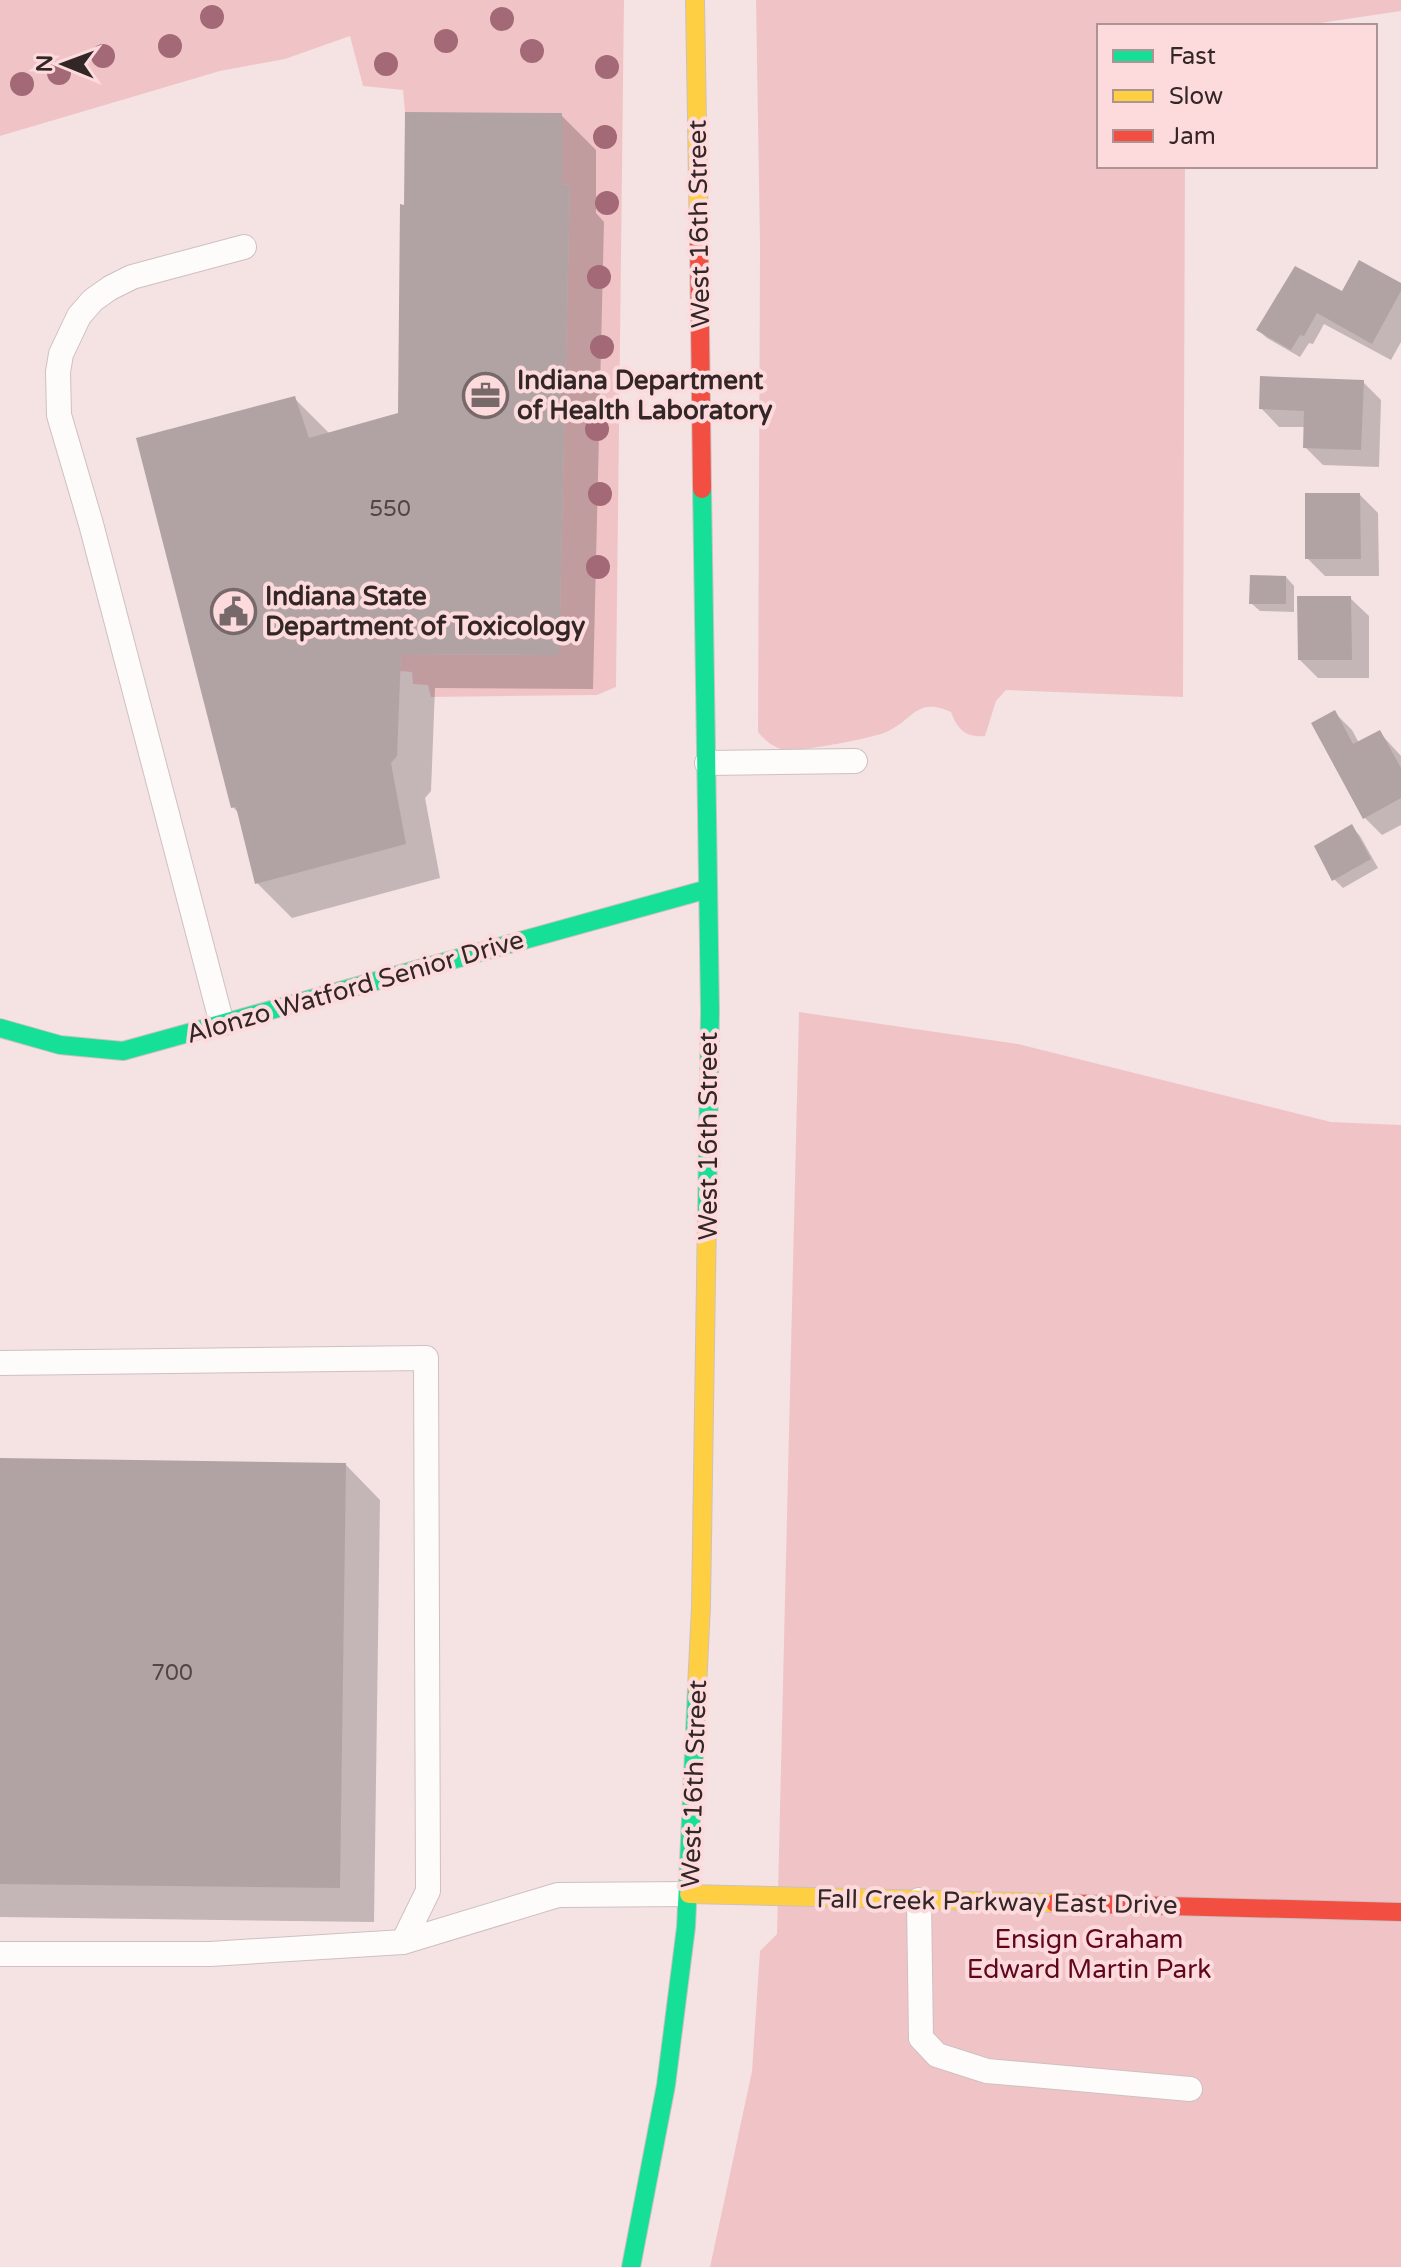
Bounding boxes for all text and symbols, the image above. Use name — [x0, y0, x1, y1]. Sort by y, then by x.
north arrow — [24, 24, 104, 104]
legend — [1097, 24, 1377, 168]
text: Fast — [1169, 42, 1216, 71]
text: N — [32, 55, 58, 73]
text: Slow — [1169, 82, 1223, 111]
street label: West 16th Street — [682, 119, 716, 328]
text: Jam — [1169, 122, 1216, 151]
place label: Indiana Department of Health Laboratory — [517, 365, 773, 426]
office icon: Indiana Department of Health Laboratory — [462, 371, 510, 419]
house number: 550 — [369, 496, 411, 522]
place label: Indiana State Department of Toxicology — [265, 581, 585, 642]
public building icon: Indiana State Department of Toxicology — [210, 587, 258, 635]
street label: Alonzo Watford Senior Drive — [183, 924, 527, 1050]
street label: West 16th Street — [693, 1032, 724, 1240]
house number: 700 — [151, 1660, 193, 1686]
street label: West 16th Street — [675, 1679, 713, 1889]
street label: Fall Creek Parkway East Drive — [816, 1883, 1178, 1921]
park label: Ensign Graham Edward Martin Park — [967, 1924, 1211, 1985]

